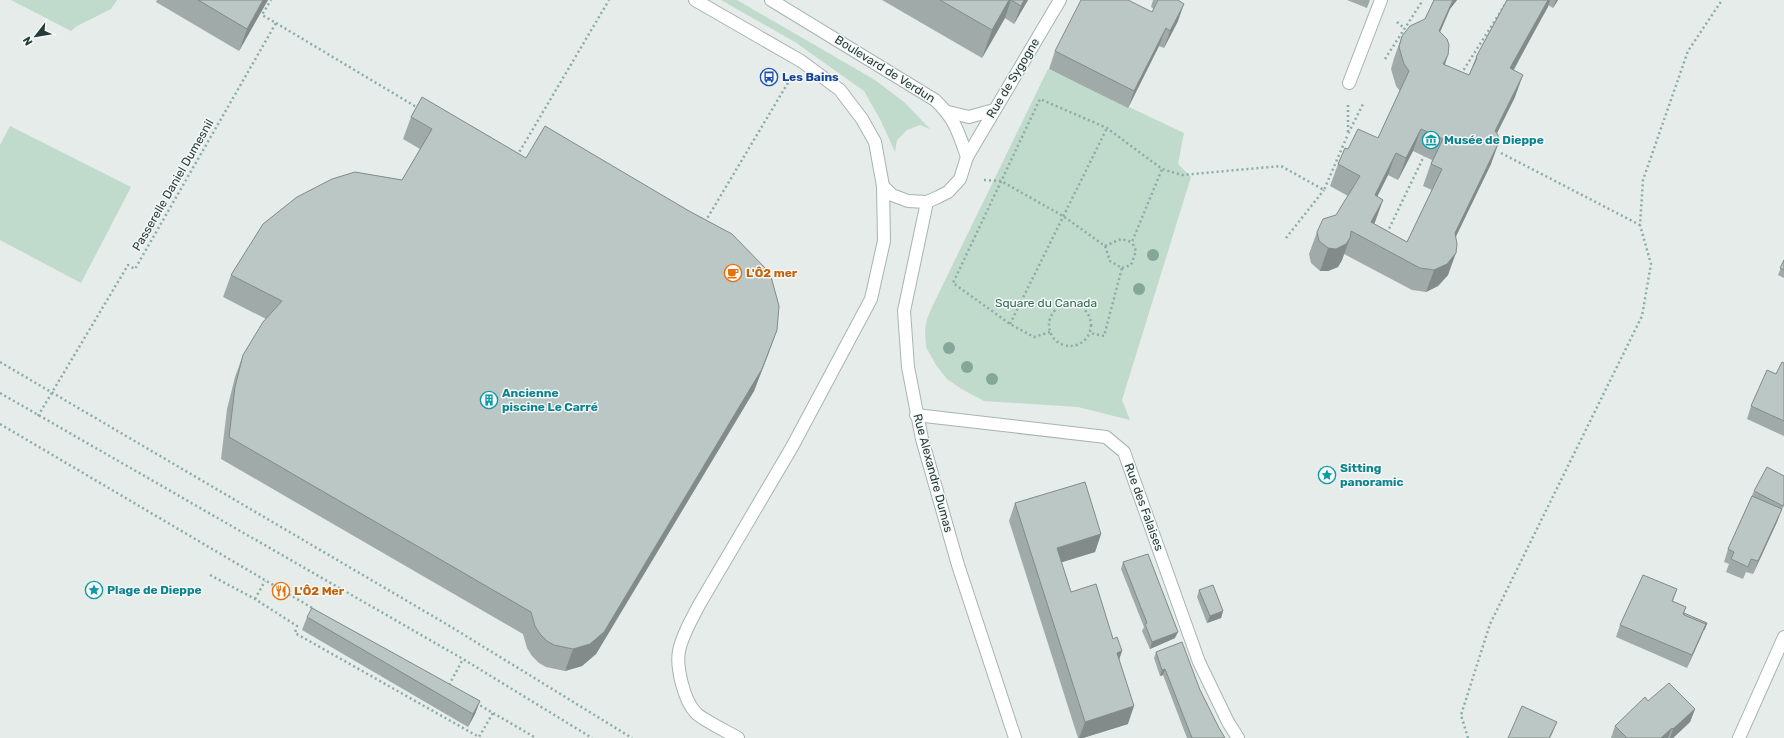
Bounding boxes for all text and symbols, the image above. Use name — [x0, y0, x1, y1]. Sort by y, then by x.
north arrow — [16, 16, 56, 56]
street label: Boulevard de Verdun — [832, 32, 938, 106]
text: N — [20, 34, 35, 48]
street label: Rue de Sygogne — [984, 35, 1042, 120]
bus stop icon: Les Bains — [759, 67, 779, 87]
place label: Les Bains — [782, 70, 839, 84]
street label: Passerelle Daniel Dumesnil — [130, 117, 216, 253]
museum icon: Musée de Dieppe — [1421, 130, 1441, 150]
place label: Musée de Dieppe — [1444, 133, 1544, 147]
cafe icon: L'Ô2 mer — [723, 263, 743, 283]
place label: L'Ô2 mer — [746, 266, 798, 280]
park label: Square du Canada — [995, 296, 1097, 310]
place label: Ancienne piscine Le Carré — [502, 386, 598, 414]
building icon: Ancienne piscine Le Carré — [479, 390, 499, 410]
street label: Rue Alexandre Dumas — [910, 412, 956, 534]
street label: Rue des Falaises — [1122, 461, 1166, 553]
place label: Sitting panoramic — [1340, 461, 1404, 489]
place icon: Sitting panoramic — [1317, 465, 1337, 485]
place icon: Plage de Dieppe — [84, 580, 104, 600]
restaurant icon: L'Ô2 Mer — [271, 581, 291, 601]
place label: Plage de Dieppe — [107, 583, 202, 597]
place label: L'Ô2 Mer — [294, 584, 345, 598]

